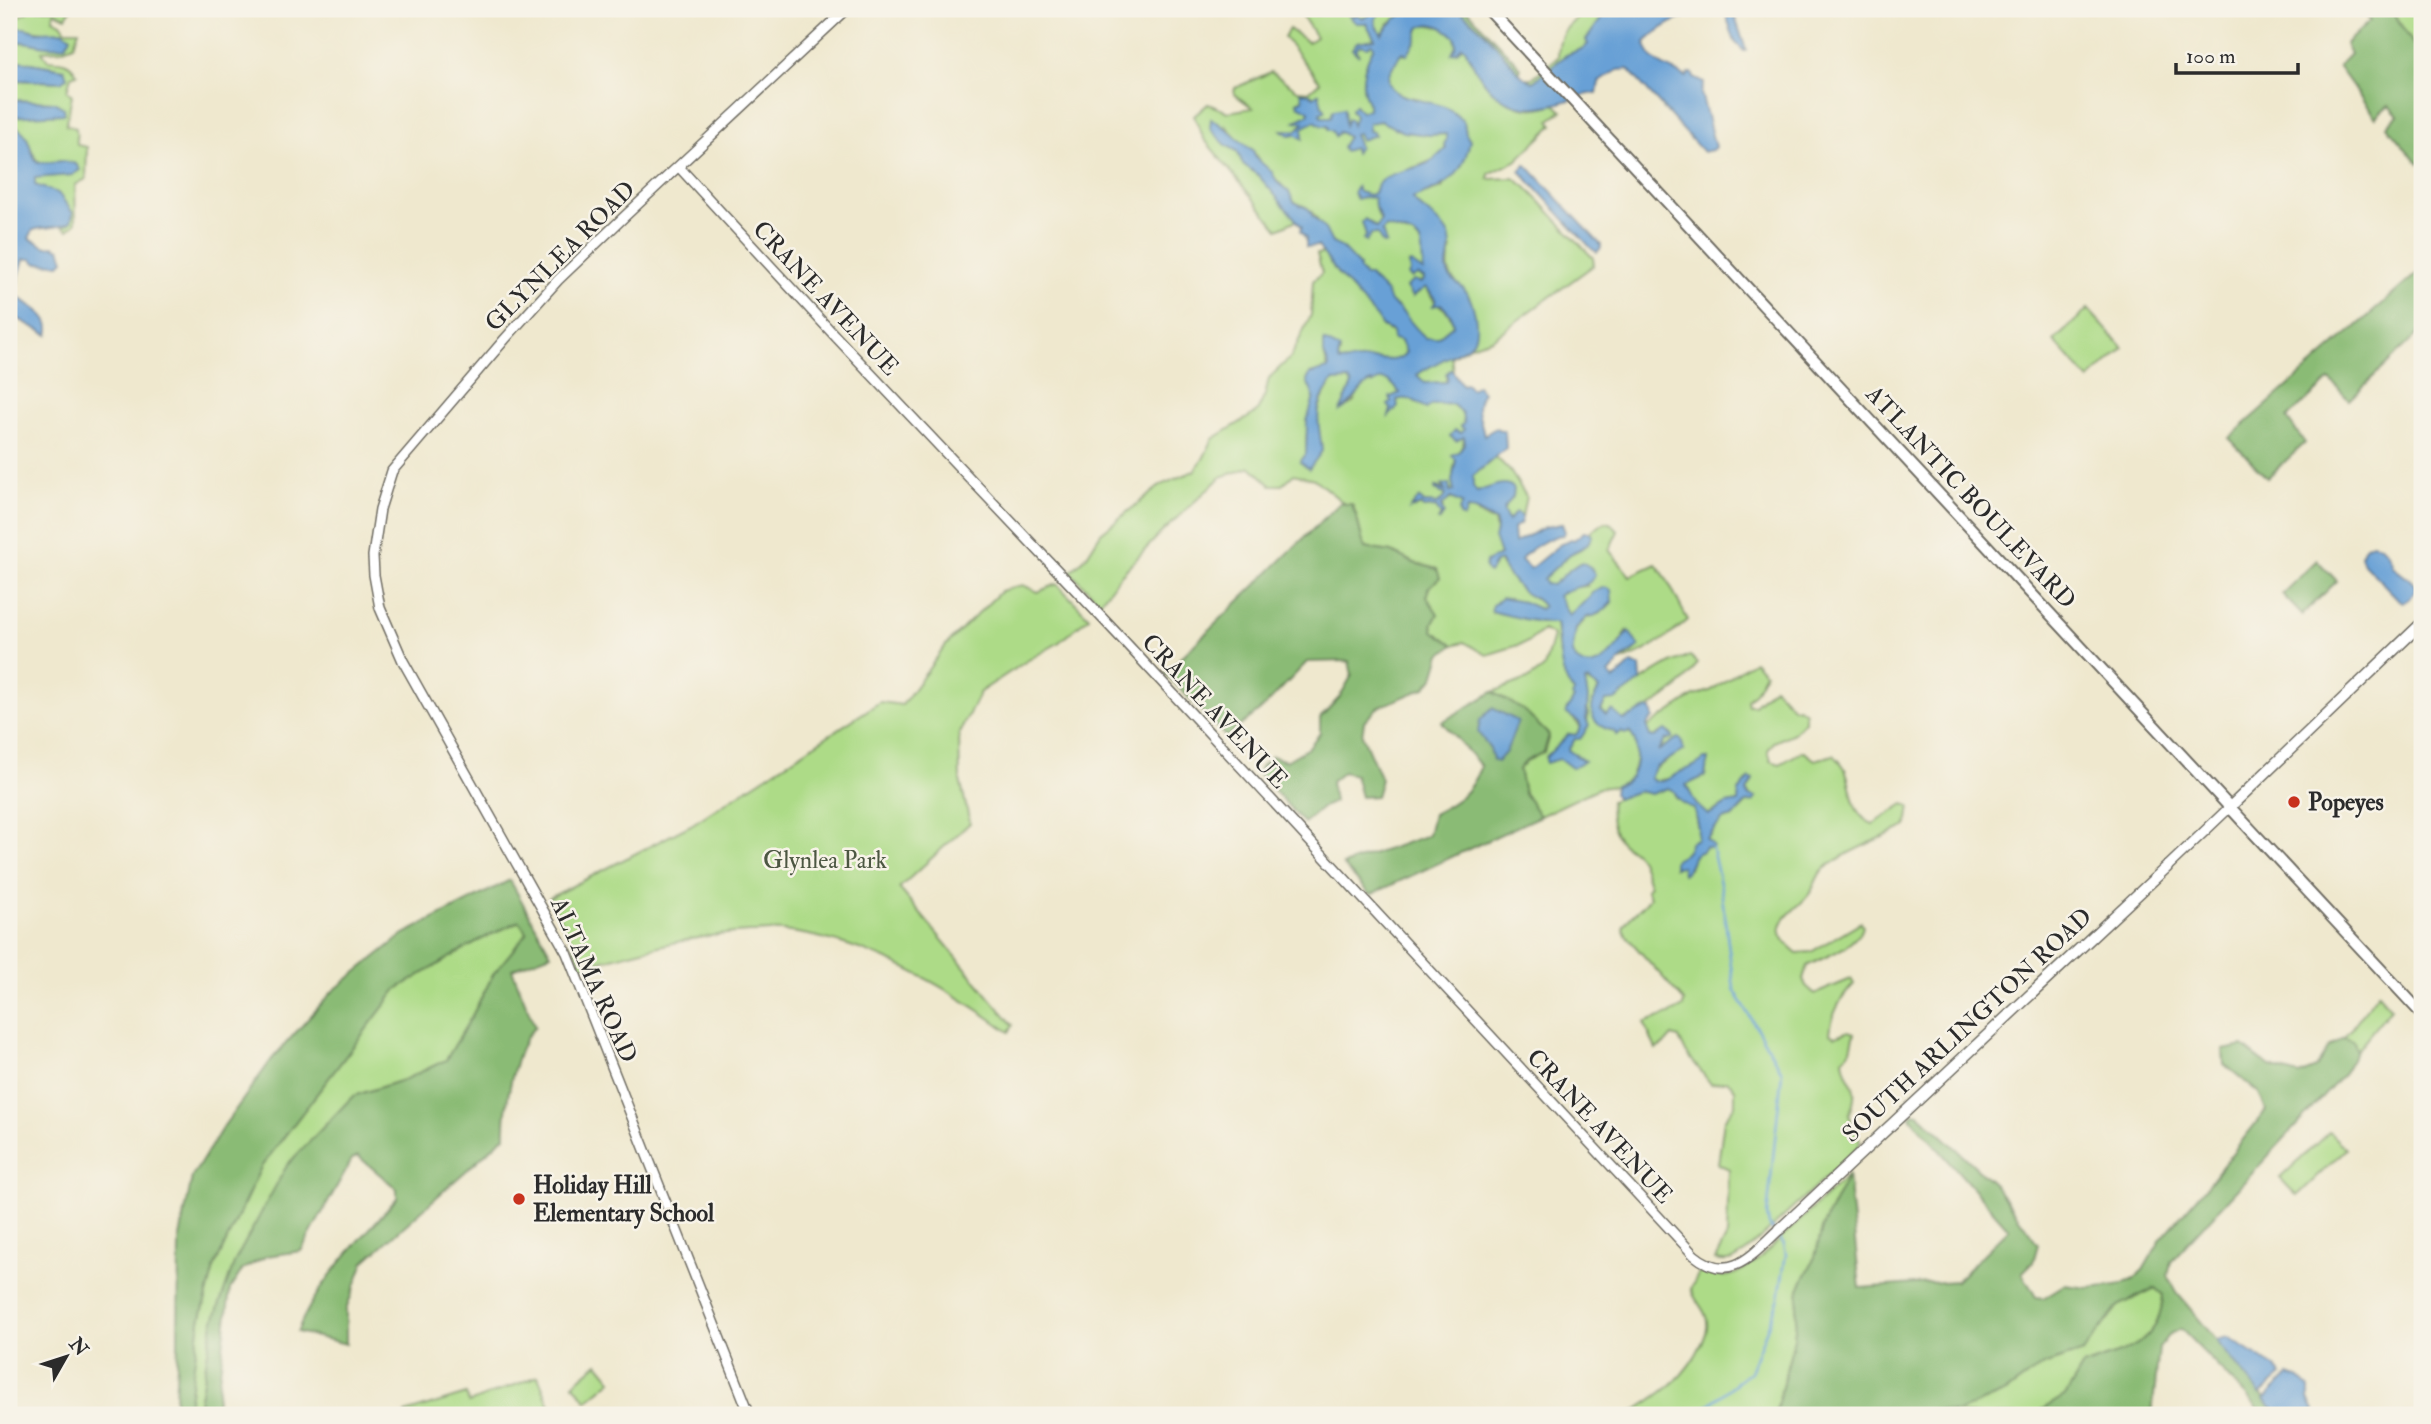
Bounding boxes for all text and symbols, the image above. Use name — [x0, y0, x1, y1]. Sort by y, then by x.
scale bar — [2176, 32, 2298, 76]
text: 100 m — [2186, 43, 2236, 70]
street label: GLYNLEA ROAD — [478, 174, 642, 338]
street label: CRANE AVENUE — [746, 214, 905, 382]
street label: ATLANTIC BOULEVARD — [1858, 378, 2082, 616]
street label: CRANE AVENUE — [1135, 627, 1294, 795]
place label: Popeyes — [2308, 787, 2384, 818]
marker: Popeyes — [2286, 794, 2302, 810]
park label: Glynlea Park — [763, 845, 887, 876]
street label: ALTAMA ROAD — [543, 892, 644, 1068]
street label: SOUTH ARLINGTON ROAD — [1836, 901, 2099, 1149]
street label: CRANE AVENUE — [1520, 1042, 1679, 1210]
place label: Holiday Hill Elementary School — [533, 1170, 715, 1229]
marker: Holiday Hill Elementary School — [511, 1191, 527, 1207]
north arrow — [32, 1322, 102, 1392]
text: N — [63, 1332, 94, 1362]

